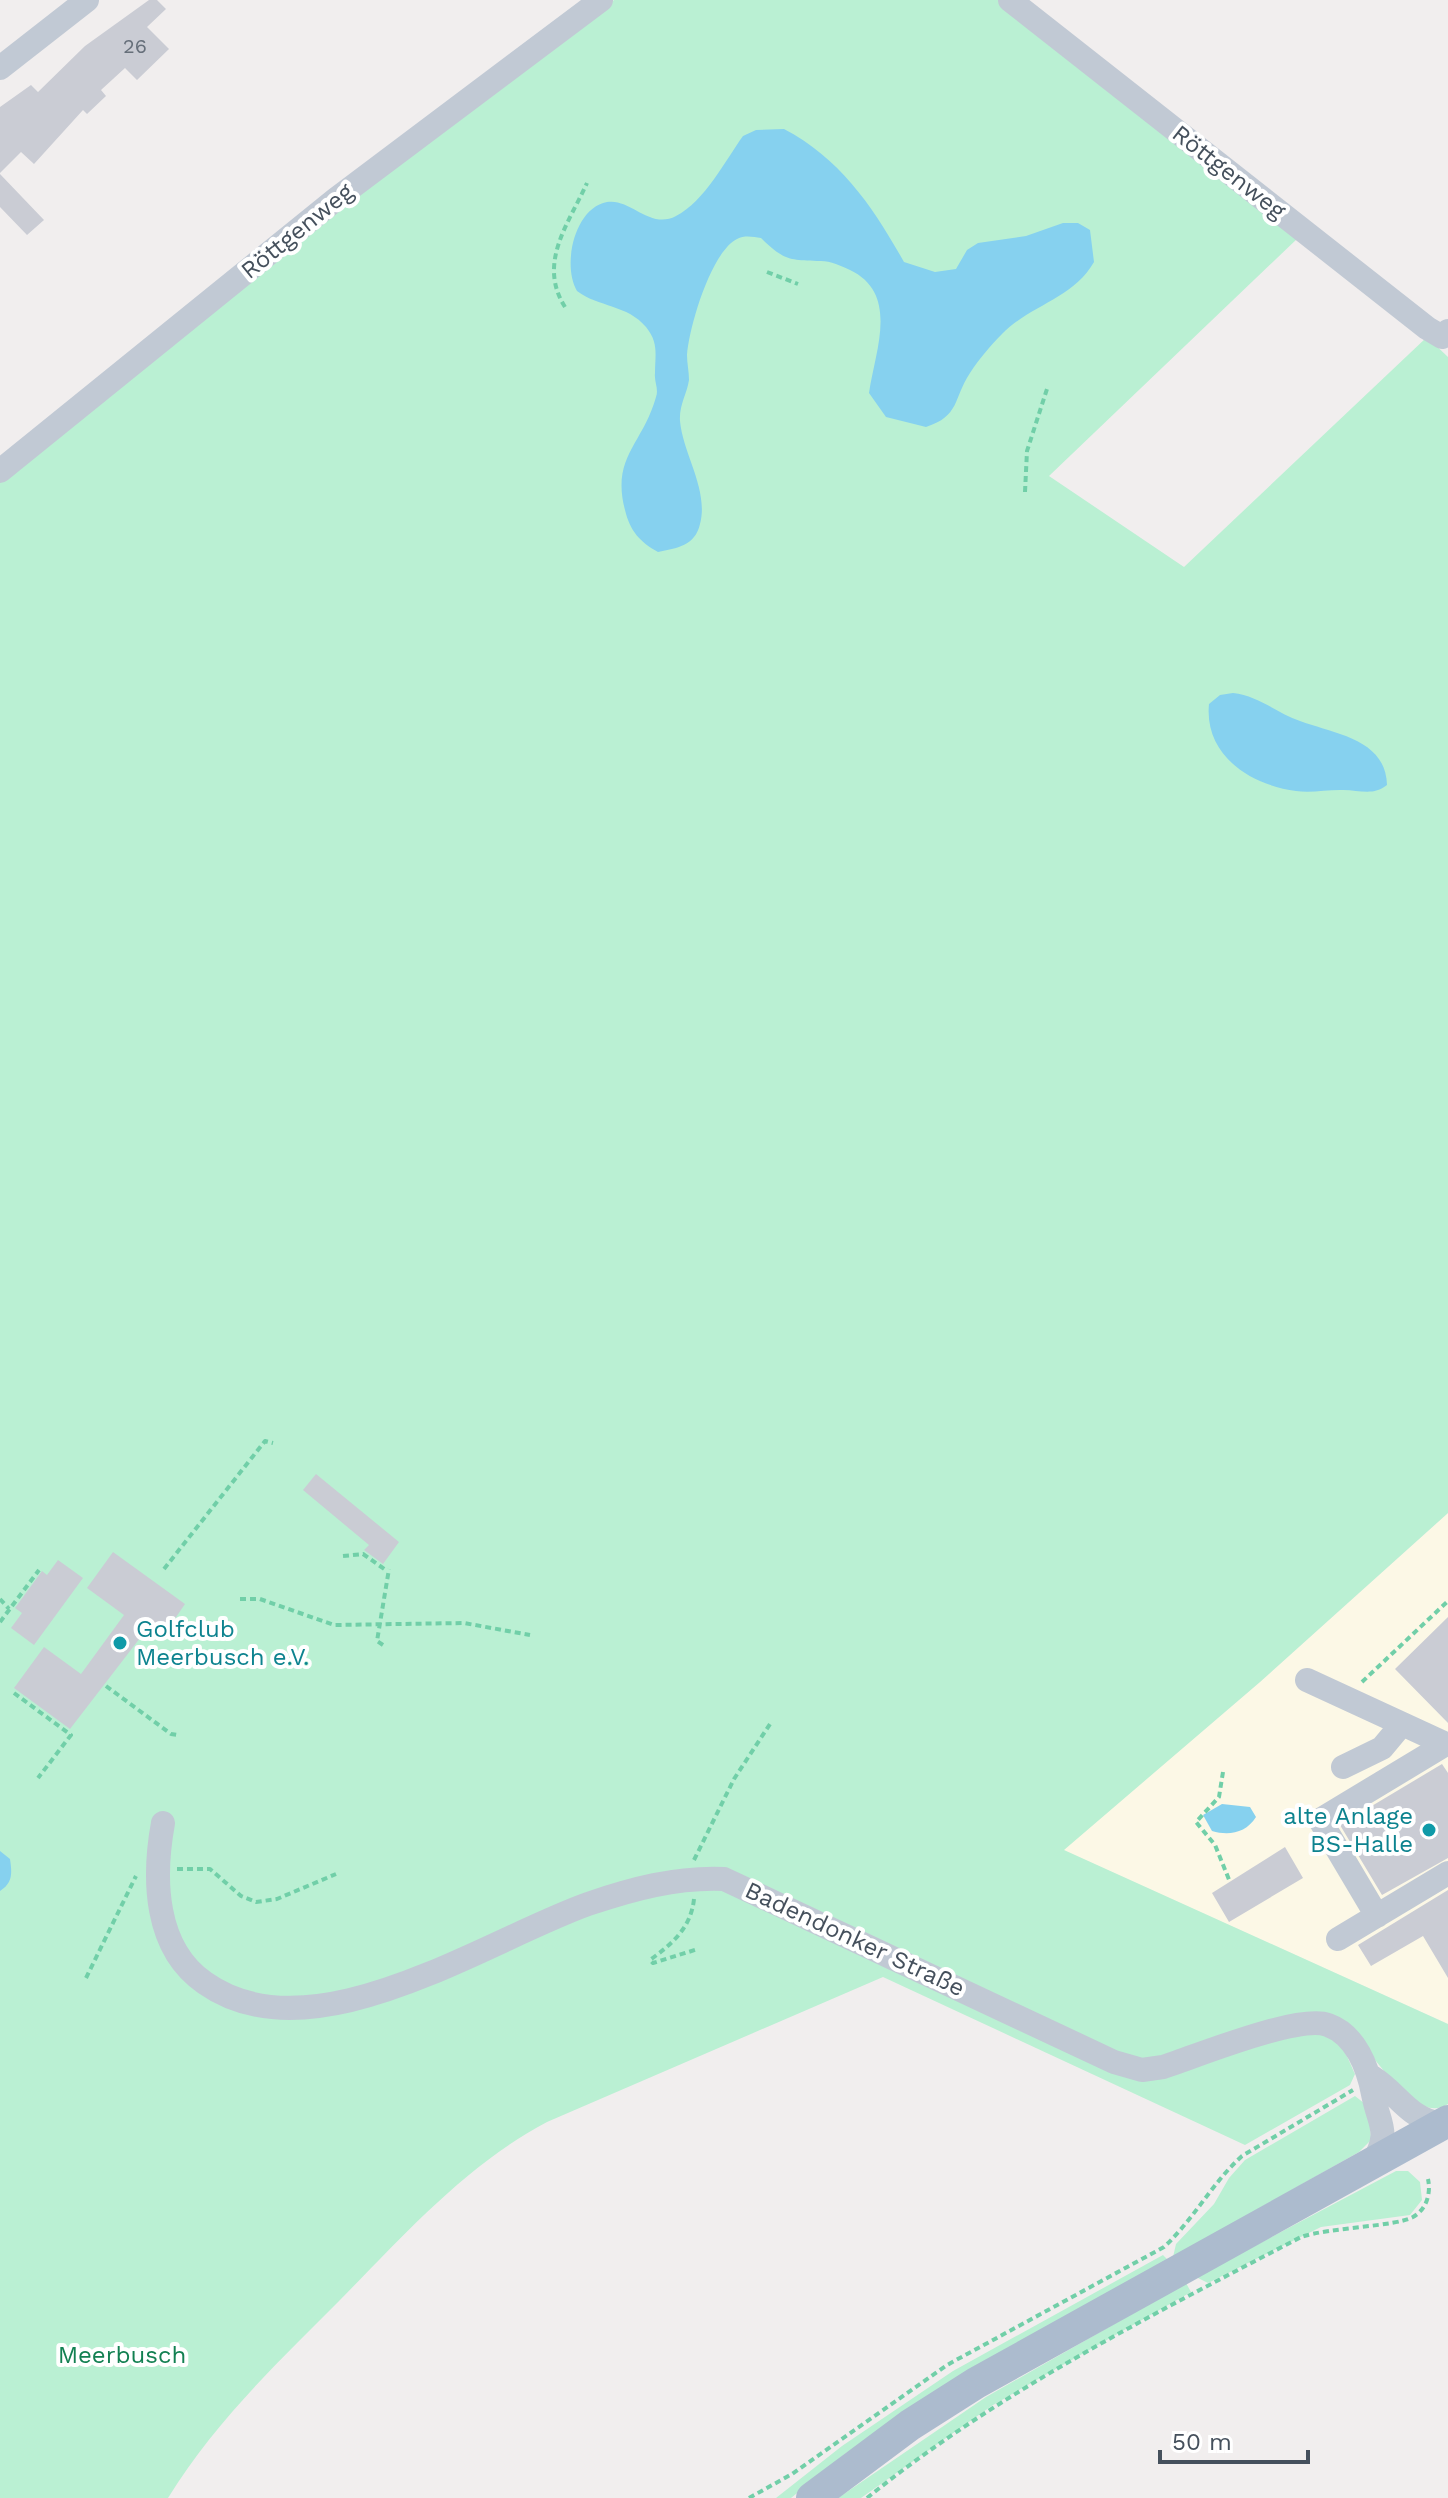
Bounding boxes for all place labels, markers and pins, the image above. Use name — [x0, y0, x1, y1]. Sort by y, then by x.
place label: Golfclub Meerbusch e.V. — [136, 1615, 309, 1671]
marker: Golfclub Meerbusch e.V. — [111, 1634, 129, 1652]
place label: alte Anlage BS-Halle — [1283, 1802, 1413, 1858]
marker: alte Anlage BS-Halle — [1420, 1821, 1438, 1839]

